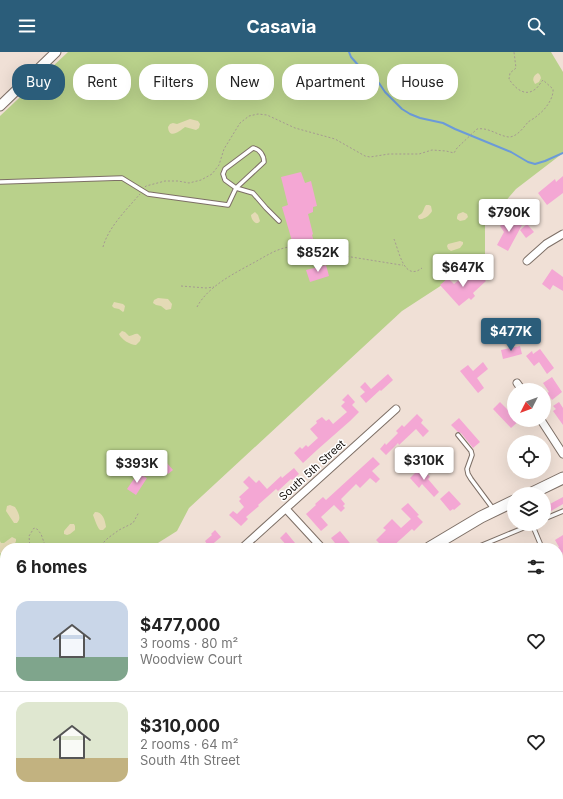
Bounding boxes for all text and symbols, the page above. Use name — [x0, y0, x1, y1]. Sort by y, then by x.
icon: menu — [16, 15, 38, 37]
icon: search — [525, 15, 547, 37]
text: Casavia — [246, 16, 317, 37]
chip: Buy — [12, 64, 65, 100]
chip: Rent — [73, 64, 131, 100]
chip: Filters — [139, 64, 208, 100]
chip: New — [216, 64, 274, 100]
chip: Apartment — [282, 64, 379, 100]
chip: House — [387, 64, 458, 100]
pin: $790K — [481, 199, 537, 233]
text: $790K — [488, 204, 530, 220]
pin: $852K — [290, 239, 346, 273]
text: $852K — [297, 244, 339, 260]
pin: $647K — [435, 254, 491, 288]
text: $647K — [442, 259, 484, 275]
pin: $477K — [483, 318, 539, 352]
text: $477K — [490, 323, 532, 339]
north arrow — [507, 383, 551, 427]
map controls — [507, 383, 551, 531]
button: locate — [507, 435, 551, 479]
street label: South 5th Street — [276, 436, 348, 503]
pin: $310K — [396, 447, 452, 481]
pin: $393K — [109, 450, 165, 484]
text: $310K — [404, 452, 444, 468]
text: $393K — [115, 455, 159, 471]
button: layers — [507, 487, 551, 531]
icon: filters — [525, 556, 547, 578]
text: 6 homes — [16, 557, 87, 577]
text: $477,000 — [140, 615, 220, 635]
icon: home — [48, 617, 96, 665]
icon: heart — [525, 630, 547, 652]
text: 3 rooms · 80 m² — [140, 635, 238, 651]
text: Woodview Court — [140, 651, 242, 667]
text: $310,000 — [140, 716, 220, 736]
icon: home — [48, 718, 96, 766]
icon: heart — [525, 731, 547, 753]
text: 2 rooms · 64 m² — [140, 736, 238, 752]
text: South 4th Street — [140, 752, 240, 768]

